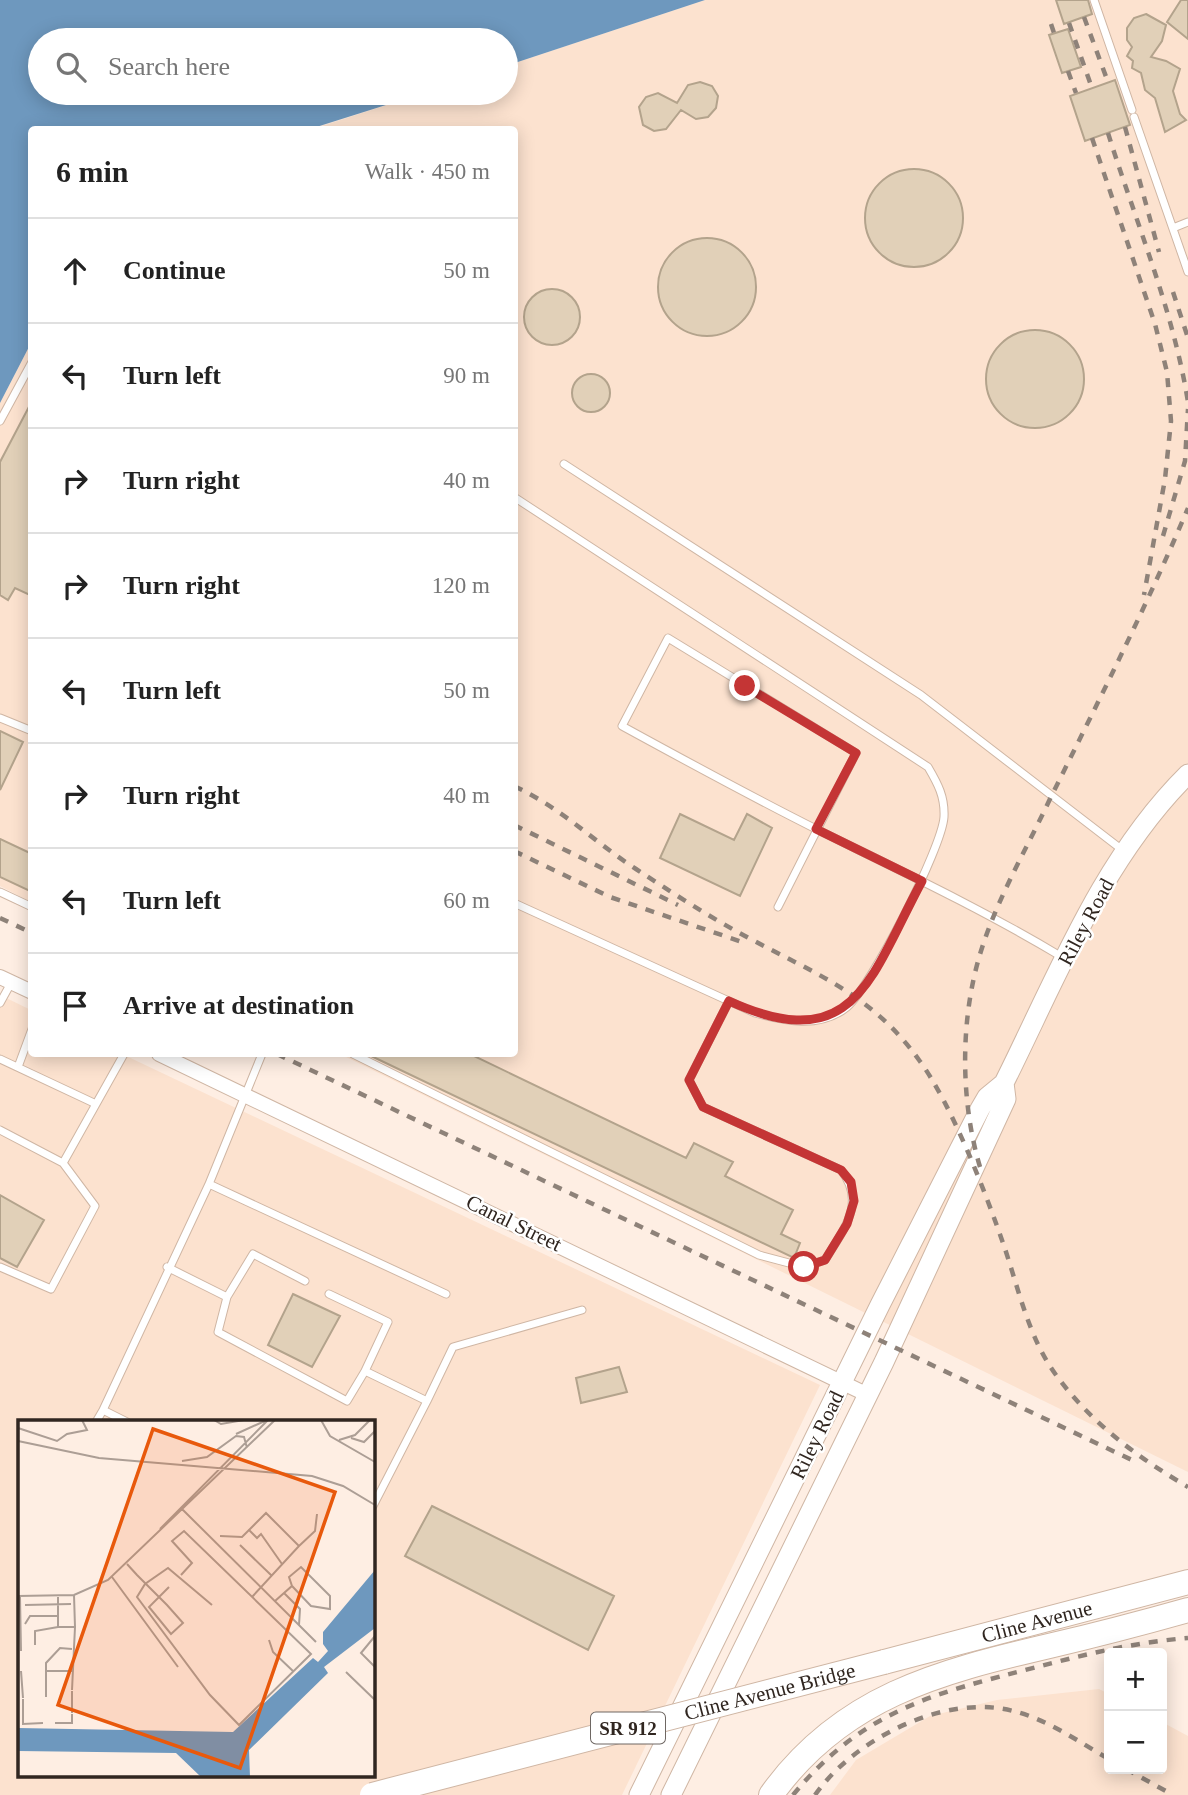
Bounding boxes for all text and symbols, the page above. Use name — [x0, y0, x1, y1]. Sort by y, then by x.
search box — [28, 28, 518, 105]
icon: search — [52, 48, 90, 86]
text: Search here — [108, 52, 230, 81]
text: 6 min — [56, 155, 129, 188]
text: Walk · 450 m — [365, 159, 490, 184]
icon: ahead — [56, 252, 94, 290]
text: Continue — [123, 256, 226, 285]
text: 50 m — [443, 258, 490, 283]
icon: left — [56, 357, 94, 395]
text: Turn left — [123, 361, 221, 390]
text: 90 m — [443, 363, 490, 388]
icon: right — [56, 462, 94, 500]
text: Turn right — [123, 466, 240, 495]
text: 40 m — [443, 468, 490, 493]
icon: right — [56, 567, 94, 605]
text: Turn right — [123, 571, 240, 600]
text: 120 m — [432, 573, 490, 598]
route end — [729, 670, 760, 701]
icon: left — [56, 672, 94, 710]
text: Turn left — [123, 676, 221, 705]
text: 50 m — [443, 678, 490, 703]
icon: right — [56, 777, 94, 815]
text: Turn right — [123, 781, 240, 810]
text: 40 m — [443, 783, 490, 808]
street label: Riley Road — [1053, 874, 1119, 970]
icon: left — [56, 882, 94, 920]
text: Turn left — [123, 886, 221, 915]
text: 60 m — [443, 888, 490, 913]
icon: arrive — [56, 987, 94, 1025]
text: Arrive at destination — [123, 991, 354, 1020]
street label: Canal Street — [462, 1190, 566, 1256]
route start — [788, 1251, 819, 1282]
street label: Riley Road — [785, 1387, 849, 1483]
inset map — [18, 1420, 374, 1778]
street label: Cline Avenue — [979, 1596, 1095, 1648]
map controls — [1104, 1648, 1167, 1774]
button: + — [1104, 1648, 1167, 1711]
street label: Cline Avenue Bridge — [682, 1658, 858, 1725]
button: − — [1104, 1711, 1167, 1774]
road number: SR 912 — [591, 1712, 665, 1744]

